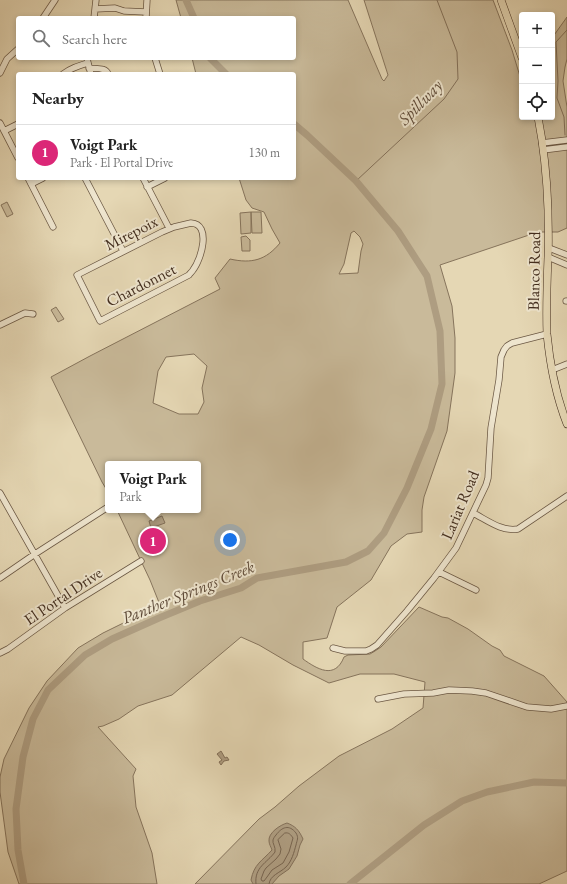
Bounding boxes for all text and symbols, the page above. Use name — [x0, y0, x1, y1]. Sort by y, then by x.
map controls — [519, 12, 555, 120]
button: + — [519, 12, 555, 48]
search box — [16, 16, 296, 60]
icon: search — [30, 27, 52, 49]
text: Search here — [62, 29, 127, 48]
button: − — [519, 48, 555, 84]
water label: Spillway — [392, 75, 447, 130]
button: locate — [519, 84, 555, 120]
text: Nearby — [32, 87, 84, 109]
text: Voigt Park — [70, 135, 137, 154]
text: 1 — [42, 144, 48, 161]
text: 130 m — [249, 144, 280, 161]
text: Park · El Portal Drive — [70, 154, 173, 171]
street label: Mirepoix — [101, 211, 161, 255]
street label: Blanco Road — [523, 230, 545, 311]
street label: Chardonnet — [103, 259, 179, 311]
popup — [105, 461, 201, 513]
street label: Lariat Road — [436, 466, 484, 543]
text: Voigt Park — [119, 469, 187, 488]
text: Park — [119, 488, 142, 505]
pin: 1 — [140, 526, 166, 556]
your location — [220, 530, 240, 550]
water label: Panther Springs Creek — [118, 555, 258, 629]
street label: El Portal Drive — [20, 562, 106, 630]

